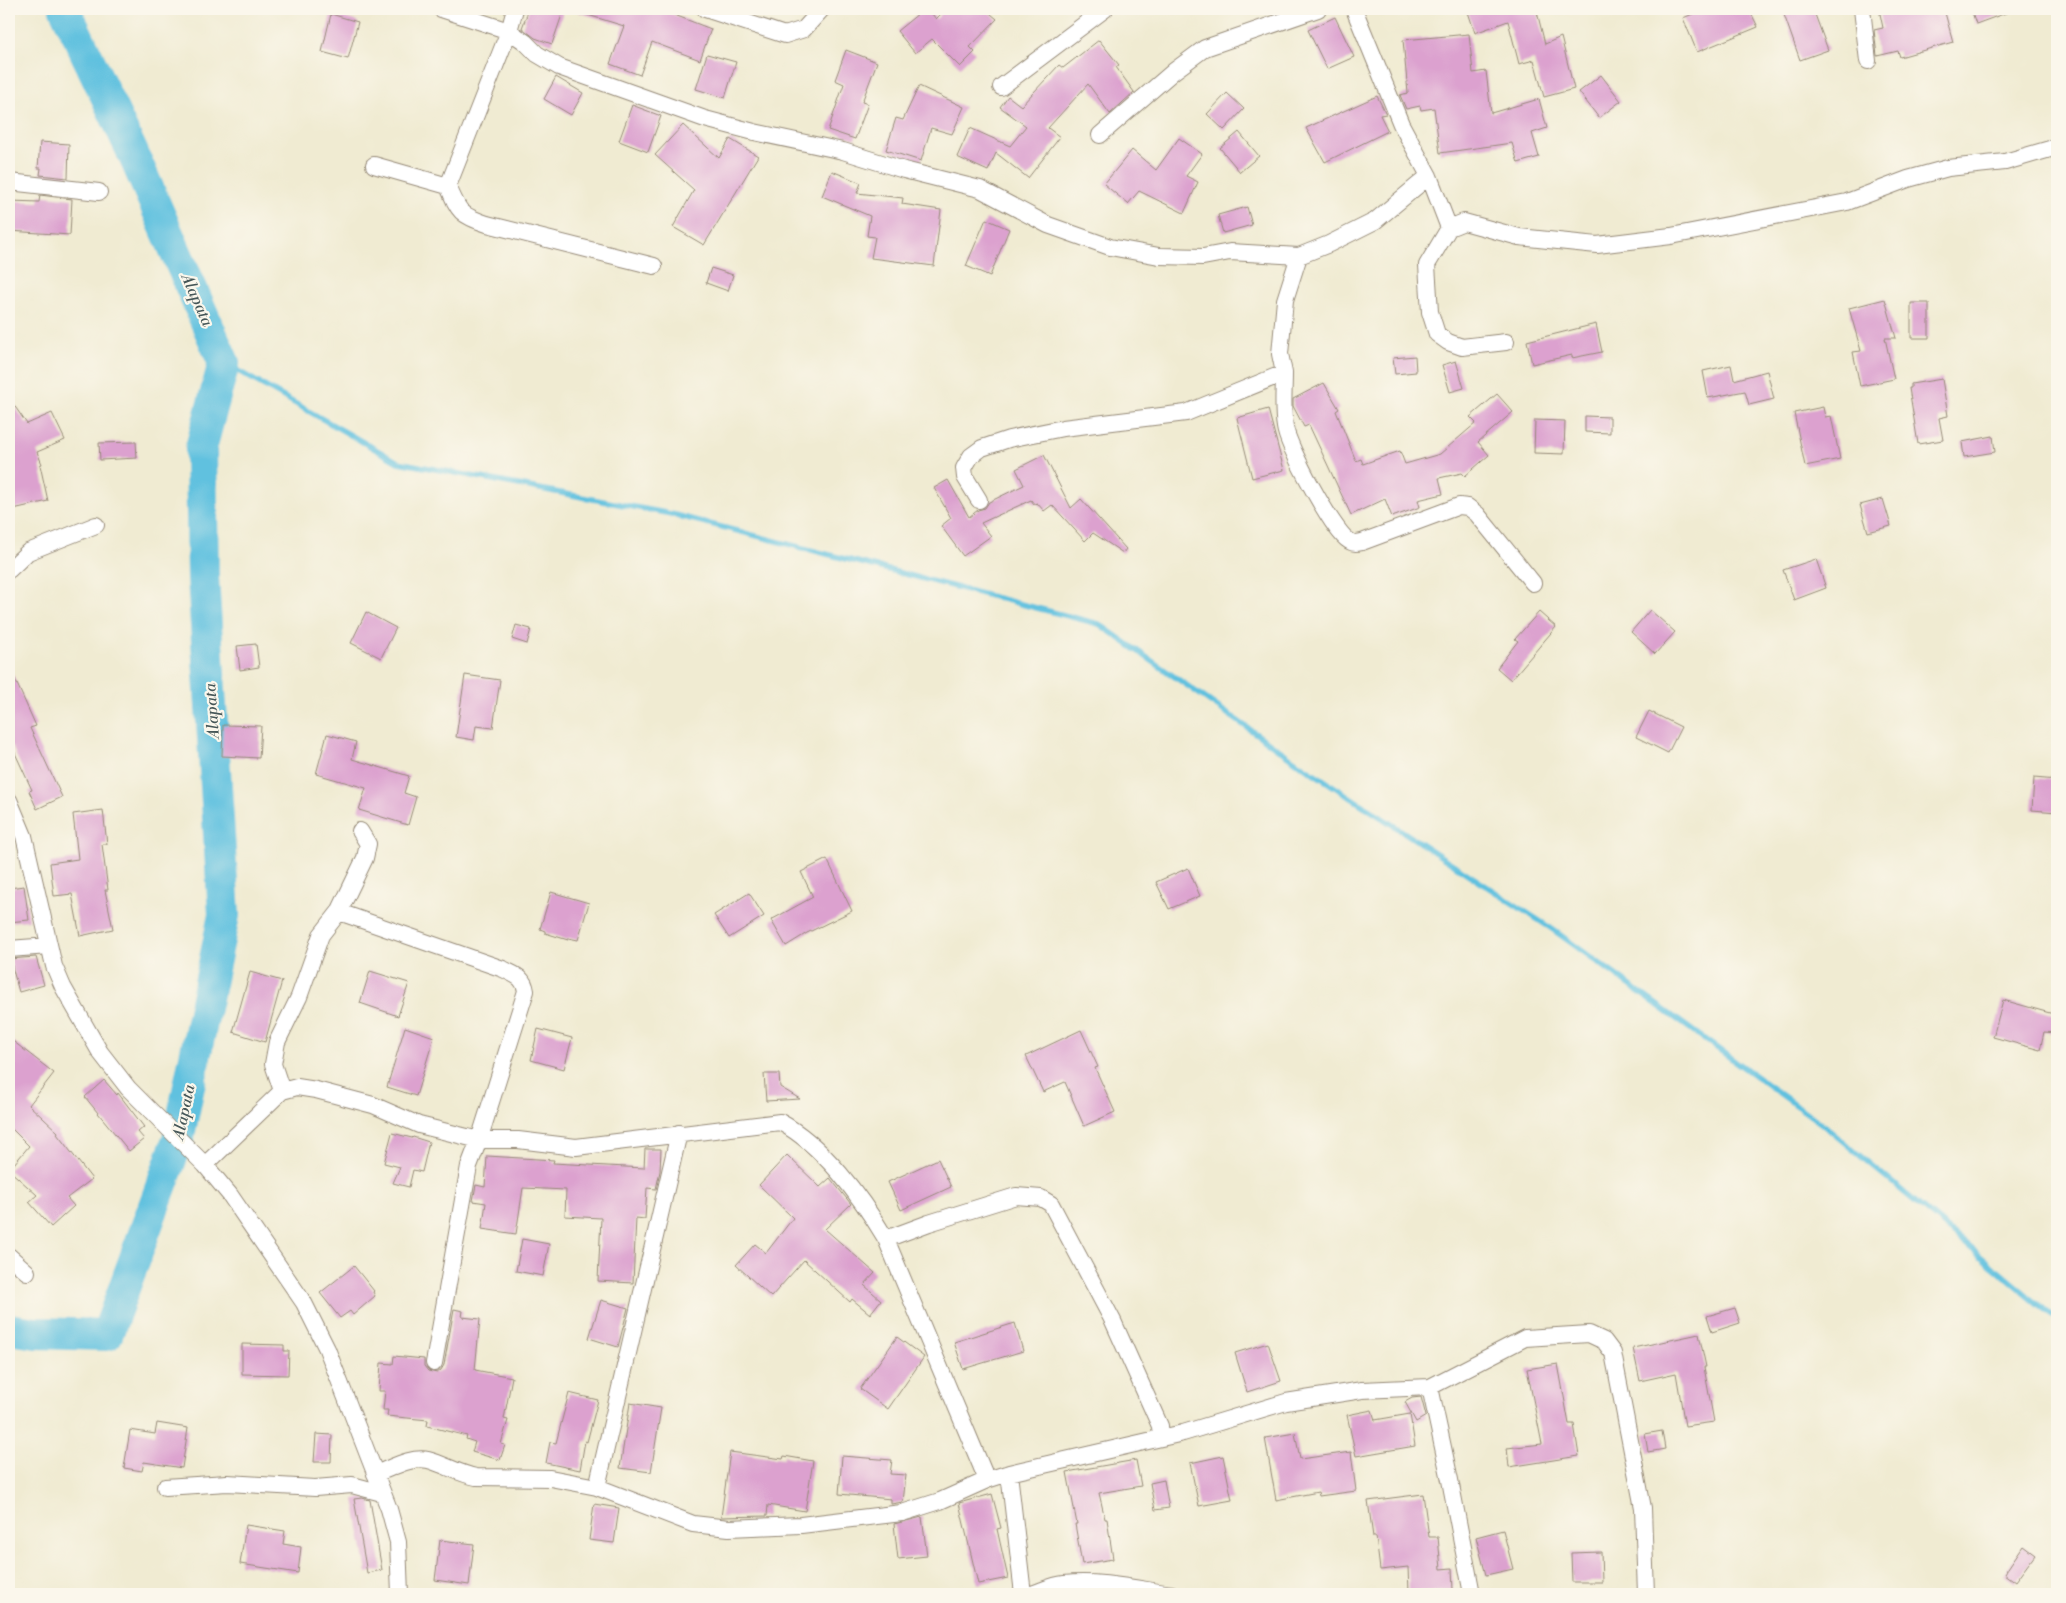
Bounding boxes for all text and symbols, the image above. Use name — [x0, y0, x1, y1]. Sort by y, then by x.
water label: Alapata — [176, 269, 217, 330]
water label: Alapata — [200, 682, 224, 741]
water label: Alapata — [168, 1083, 200, 1143]

